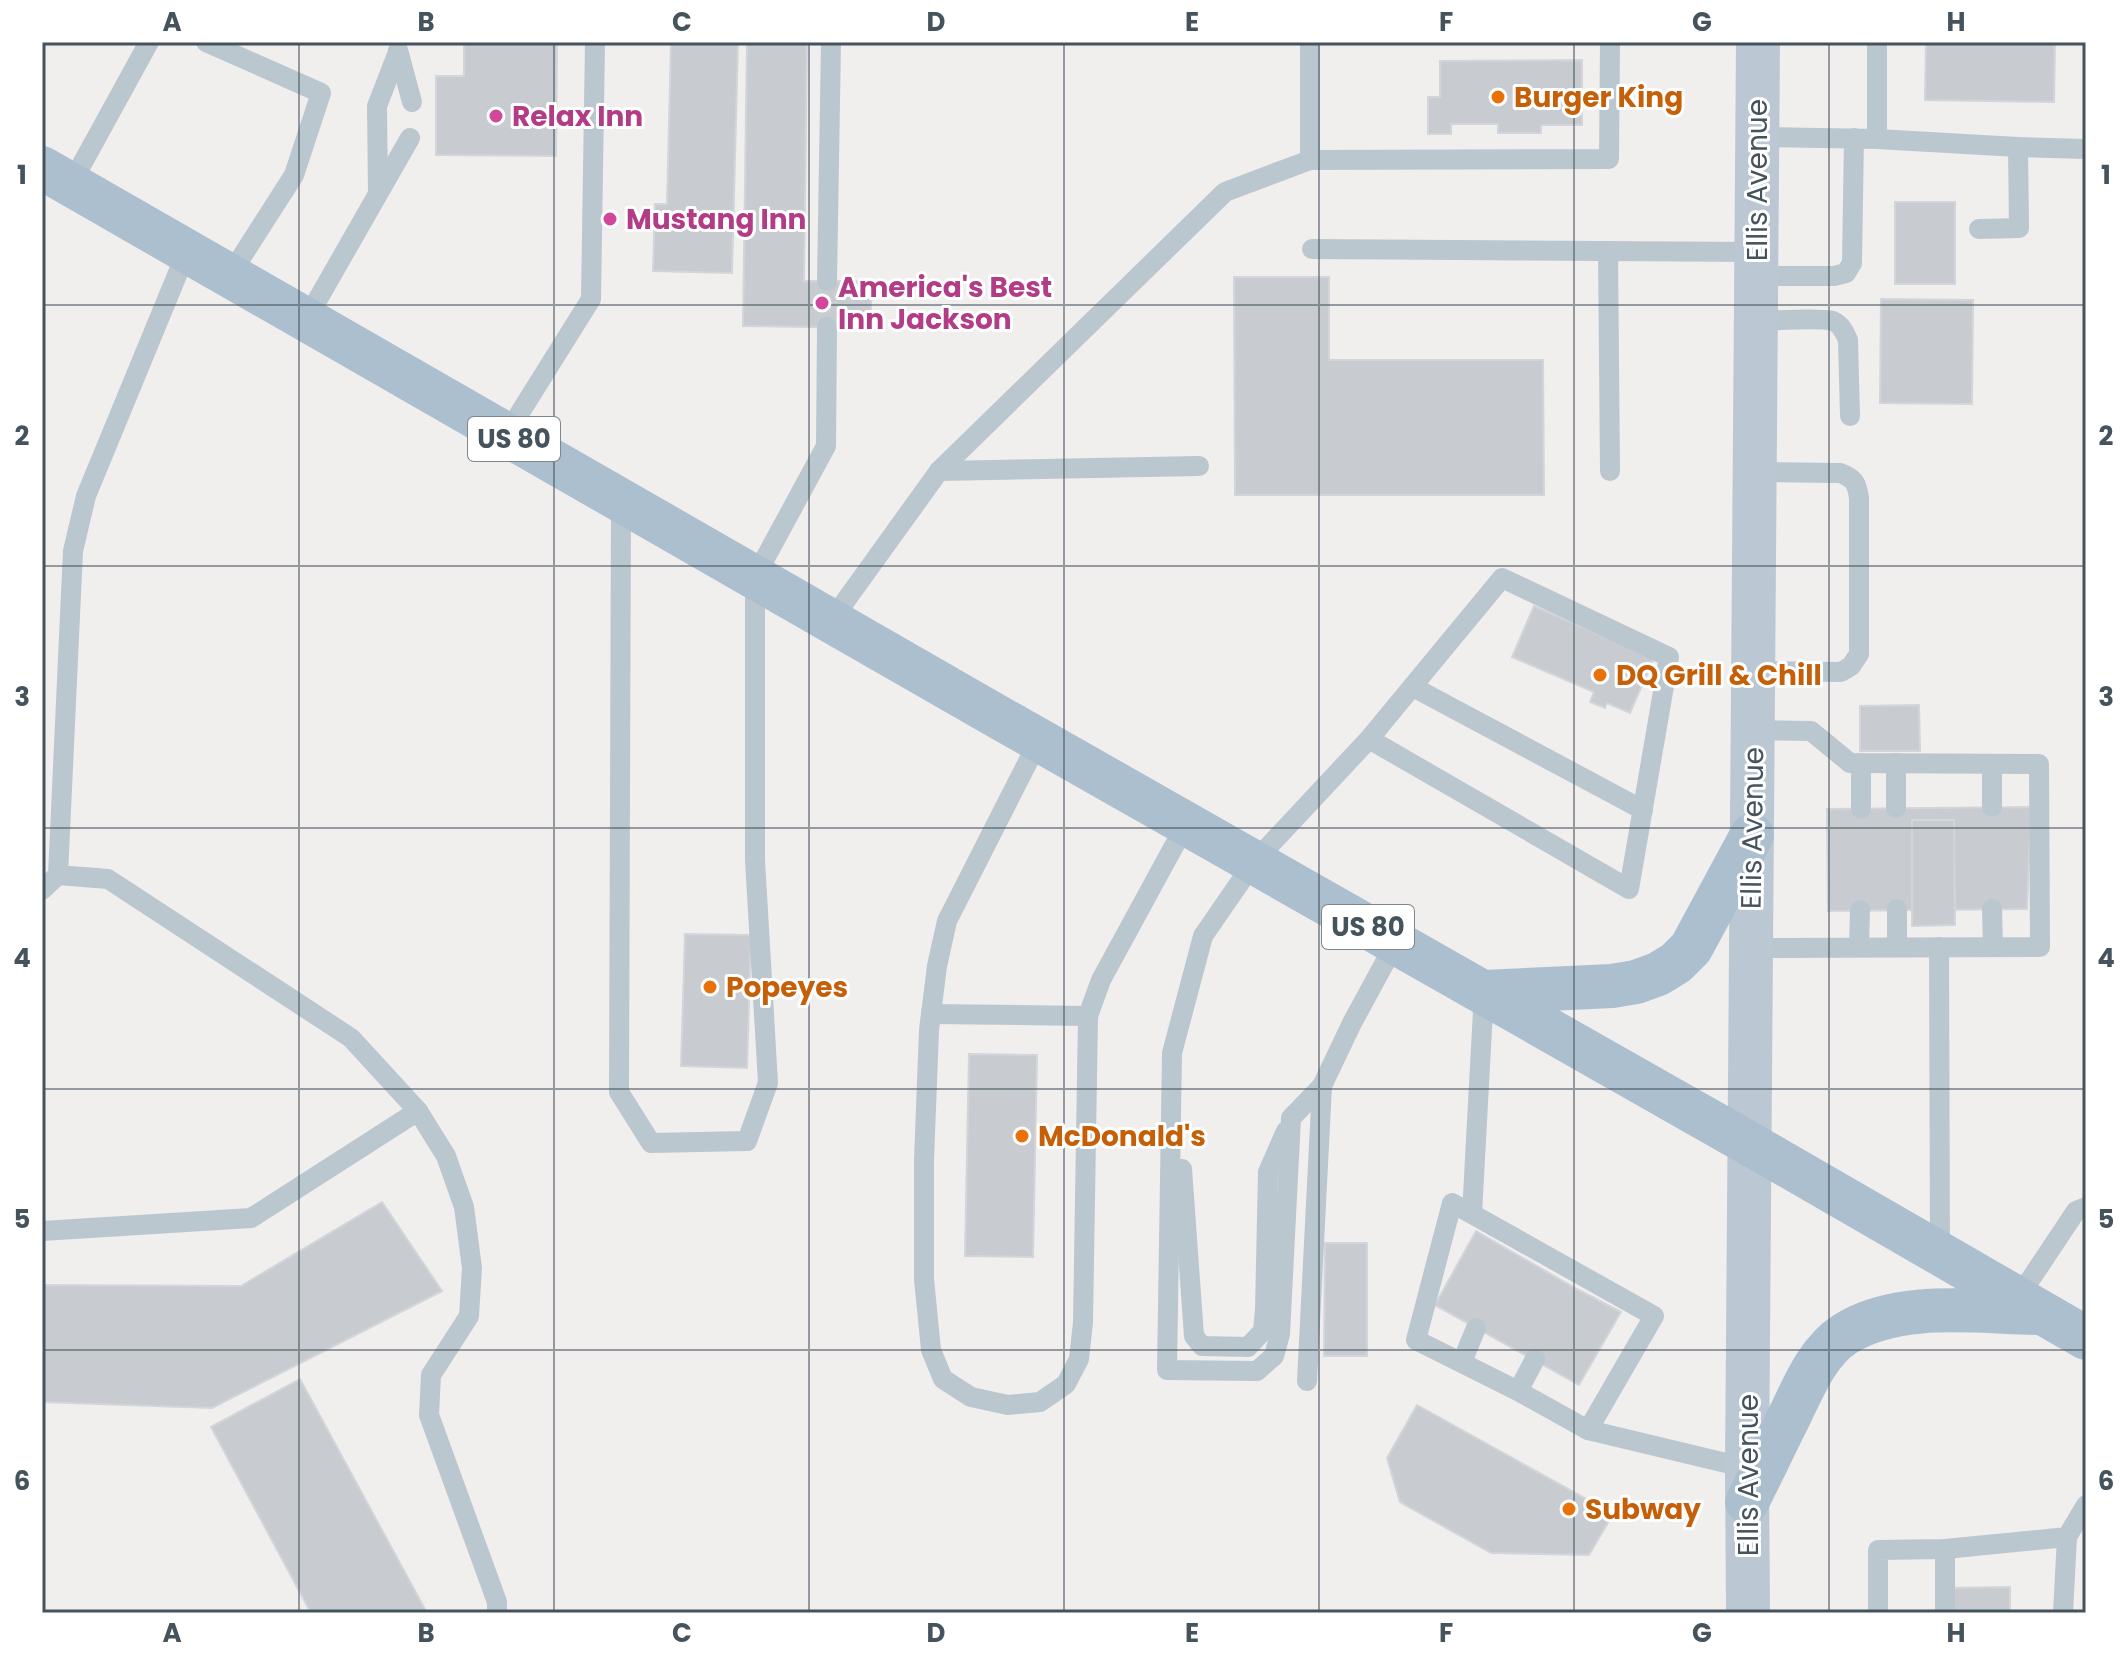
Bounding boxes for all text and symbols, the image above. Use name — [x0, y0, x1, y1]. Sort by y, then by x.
text: A — [162, 4, 182, 40]
text: B — [417, 4, 435, 40]
text: C — [672, 4, 692, 40]
text: D — [927, 4, 946, 40]
text: E — [1185, 4, 1199, 40]
text: F — [1439, 4, 1453, 40]
text: G — [1692, 4, 1712, 40]
text: H — [1946, 4, 1966, 40]
place label: Burger King — [1514, 78, 1683, 117]
marker: Burger King — [1489, 88, 1507, 106]
place label: Relax Inn — [512, 97, 643, 136]
street label: Ellis Avenue — [1738, 99, 1777, 261]
marker: Relax Inn — [487, 107, 505, 125]
text: 1 — [17, 157, 27, 193]
text: 1 — [2101, 157, 2111, 193]
place label: Mustang Inn — [626, 200, 806, 239]
marker: Mustang Inn — [601, 210, 619, 228]
place label: America's Best Inn Jackson — [838, 268, 1052, 339]
marker: America's Best Inn Jackson — [813, 294, 831, 312]
road number: US 80 — [468, 417, 560, 461]
text: 2 — [15, 418, 30, 454]
text: 2 — [2099, 418, 2114, 454]
place label: DQ Grill & Chill — [1616, 656, 1822, 695]
marker: DQ Grill & Chill — [1591, 666, 1609, 684]
text: 3 — [14, 679, 30, 715]
text: 3 — [2098, 679, 2114, 715]
street label: Ellis Avenue — [1732, 747, 1773, 909]
road number: US 80 — [1322, 905, 1414, 949]
text: 4 — [13, 940, 31, 976]
text: 4 — [2097, 940, 2115, 976]
place label: Popeyes — [726, 968, 848, 1007]
marker: Popeyes — [701, 978, 719, 996]
place label: McDonald's — [1038, 1117, 1206, 1156]
marker: McDonald's — [1013, 1127, 1031, 1145]
text: 5 — [14, 1201, 30, 1237]
text: 5 — [2098, 1201, 2114, 1237]
street label: Ellis Avenue — [1729, 1394, 1768, 1556]
text: 6 — [14, 1463, 30, 1499]
text: 6 — [2098, 1463, 2114, 1499]
place label: Subway — [1585, 1490, 1701, 1529]
marker: Subway — [1560, 1500, 1578, 1518]
text: A — [162, 1615, 182, 1651]
text: B — [417, 1615, 435, 1651]
text: C — [672, 1615, 692, 1651]
text: D — [927, 1615, 946, 1651]
text: E — [1185, 1615, 1199, 1651]
text: F — [1439, 1615, 1453, 1651]
text: G — [1692, 1615, 1712, 1651]
text: H — [1946, 1615, 1966, 1651]

